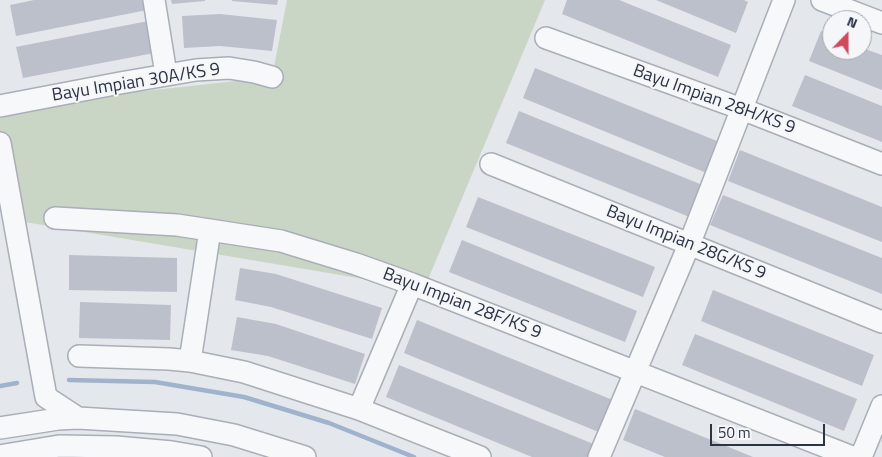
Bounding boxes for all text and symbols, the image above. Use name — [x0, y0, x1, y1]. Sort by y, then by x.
north arrow — [822, 10, 872, 60]
text: N — [844, 10, 861, 33]
street label: Bayu Impian 30A/KS 9 — [50, 59, 222, 107]
street label: Bayu Impian 28H/KS 9 — [630, 61, 798, 139]
street label: Bayu Impian 28G/KS 9 — [603, 201, 769, 285]
street label: Bayu Impian 28F/KS 9 — [380, 264, 544, 344]
scale bar — [712, 414, 827, 446]
text: 50 m — [718, 421, 751, 444]

